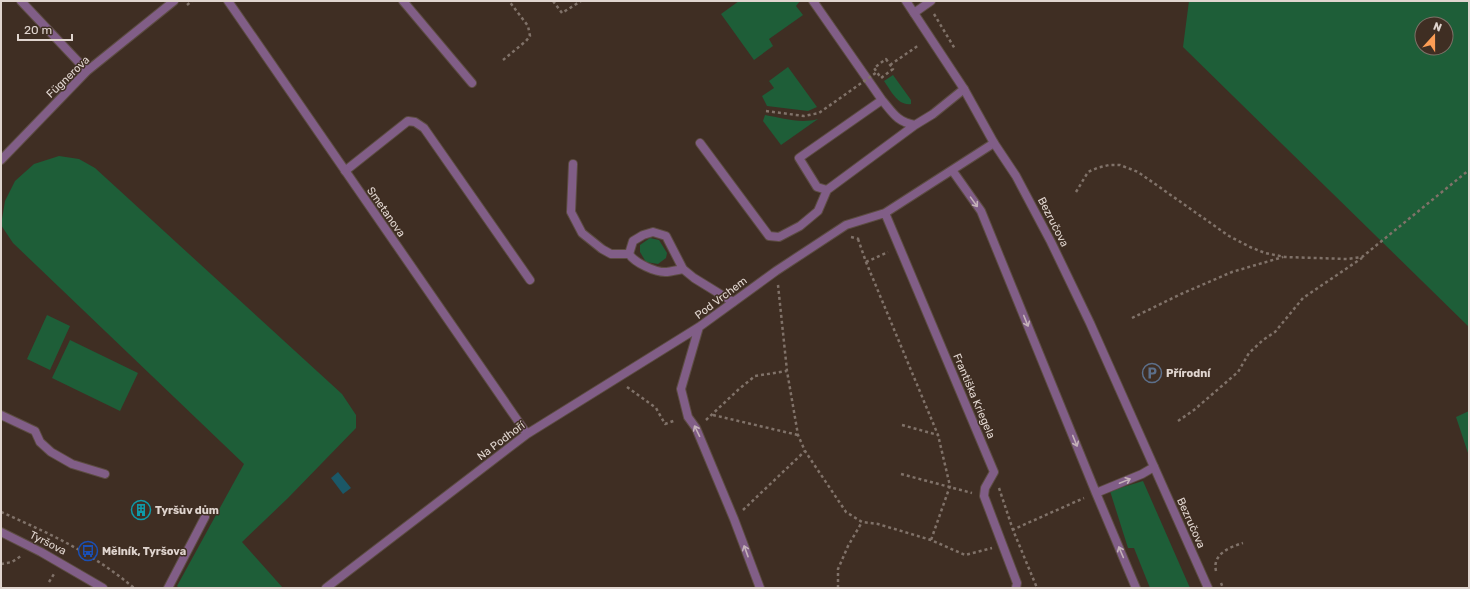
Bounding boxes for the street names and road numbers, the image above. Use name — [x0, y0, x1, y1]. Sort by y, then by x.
street label: Fügnerova — [44, 53, 92, 101]
street label: Smetanova — [364, 185, 408, 239]
street label: Bezručova — [1035, 195, 1071, 249]
street label: Pod Vrchem — [692, 274, 750, 322]
street label: Františka Kriegela — [950, 352, 998, 440]
street label: Na Podhoří — [475, 418, 528, 463]
street label: Bezručova — [1174, 496, 1208, 550]
street label: Tyršova — [27, 528, 69, 558]

